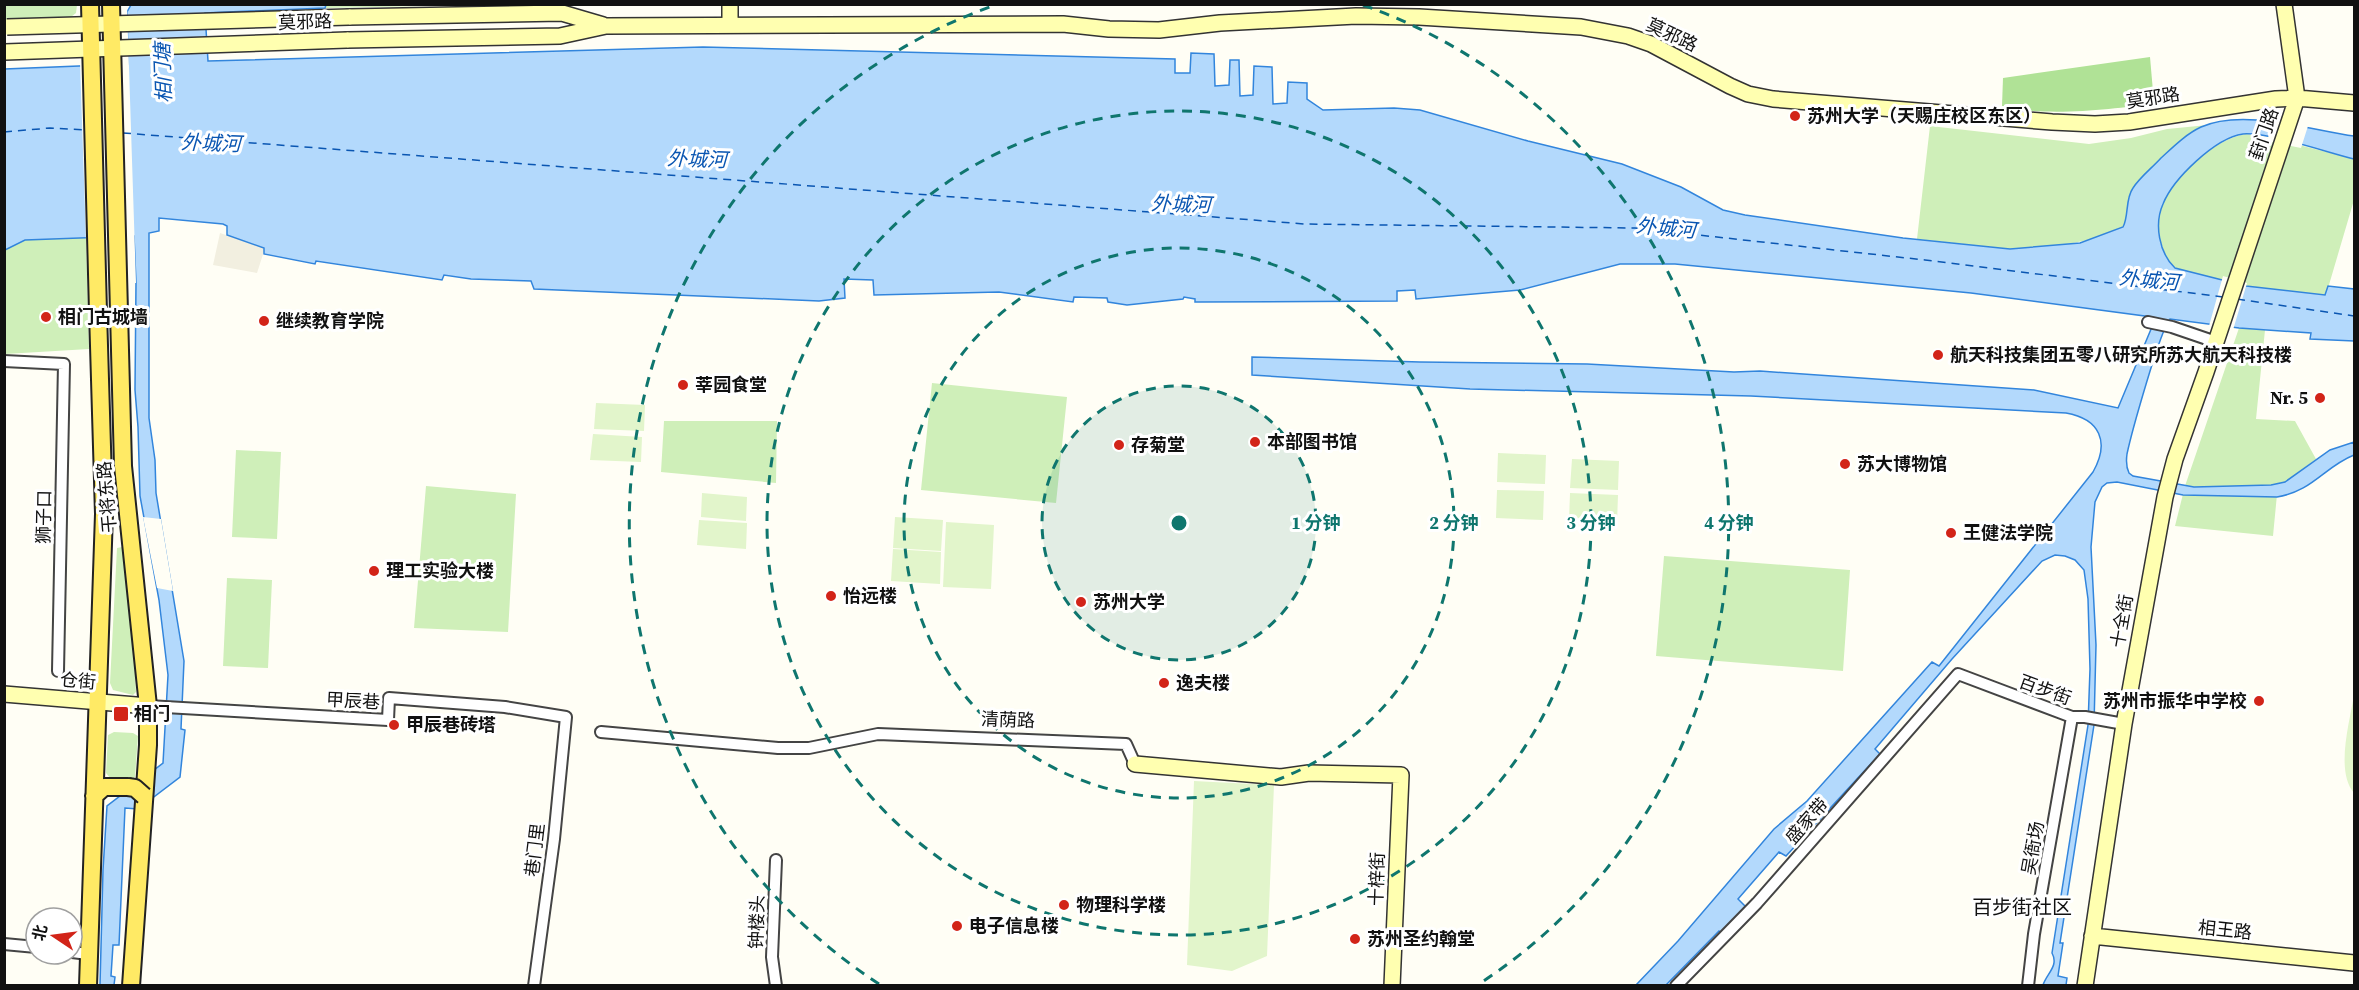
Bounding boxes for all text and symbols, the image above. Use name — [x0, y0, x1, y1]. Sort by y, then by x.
street label: 莫邪路 — [278, 8, 332, 35]
street label: 莫邪路 — [1642, 12, 1702, 57]
water label: 相门塘 — [148, 40, 178, 103]
street label: 莫邪路 — [2124, 81, 2182, 114]
place label: 苏州大学（天赐庄校区东区） — [1807, 103, 2041, 128]
street label: 葑门路 — [2243, 104, 2284, 163]
marker: 苏州大学（天赐庄校区东区） — [1788, 109, 1802, 123]
water label: 外城河 — [181, 128, 245, 158]
water label: 外城河 — [667, 144, 731, 174]
water label: 外城河 — [1151, 189, 1215, 219]
water label: 外城河 — [1635, 211, 1701, 245]
water label: 外城河 — [2118, 263, 2184, 297]
place label: 相门古城墙 — [58, 304, 148, 329]
place label: 继续教育学院 — [276, 308, 384, 333]
marker: 相门古城墙 — [39, 310, 53, 324]
marker: 继续教育学院 — [257, 314, 271, 328]
place label: 航天科技集团五零八研究所苏大航天科技楼 — [1950, 342, 2292, 367]
marker: 航天科技集团五零八研究所苏大航天科技楼 — [1931, 348, 1945, 362]
place label: 莘园食堂 — [695, 372, 767, 397]
marker: 莘园食堂 — [676, 378, 690, 392]
place label: Nr. 5 — [2270, 385, 2308, 410]
marker: Nr. 5 — [2313, 391, 2327, 405]
place label: 本部图书馆 — [1267, 429, 1357, 454]
place label: 存菊堂 — [1131, 432, 1185, 457]
marker: 本部图书馆 — [1248, 435, 1262, 449]
marker: 存菊堂 — [1112, 438, 1126, 452]
place label: 苏大博物馆 — [1857, 451, 1947, 476]
marker: 苏大博物馆 — [1838, 457, 1852, 471]
street label: 干将东路 — [91, 460, 122, 534]
street label: 狮子口 — [31, 490, 56, 544]
text: 1 分钟 — [1291, 510, 1341, 535]
text: 2 分钟 — [1429, 510, 1479, 535]
text: 3 分钟 — [1566, 510, 1616, 535]
text: 4 分钟 — [1704, 510, 1754, 535]
centre of rings — [1169, 513, 1189, 533]
place label: 王健法学院 — [1963, 520, 2053, 545]
marker: 王健法学院 — [1944, 526, 1958, 540]
place label: 理工实验大楼 — [386, 558, 494, 583]
marker: 理工实验大楼 — [367, 564, 381, 578]
place label: 怡远楼 — [843, 583, 897, 608]
marker: 怡远楼 — [824, 589, 838, 603]
place label: 苏州大学 — [1093, 589, 1165, 614]
street label: 十全街 — [2105, 592, 2139, 650]
marker: 苏州大学 — [1074, 595, 1088, 609]
street label: 仓街 — [59, 666, 97, 695]
street label: 百步街 — [2016, 669, 2075, 711]
place label: 逸夫楼 — [1176, 670, 1230, 695]
marker: 逸夫楼 — [1157, 676, 1171, 690]
street label: 甲辰巷 — [325, 687, 381, 714]
place label: 苏州市振华中学校 — [2103, 688, 2247, 713]
marker: 苏州市振华中学校 — [2252, 694, 2266, 708]
place label: 相门 — [134, 701, 170, 726]
marker: 相门 — [112, 705, 130, 723]
street label: 清荫路 — [981, 706, 1035, 733]
place label: 甲辰巷砖塔 — [406, 712, 496, 737]
marker: 甲辰巷砖塔 — [387, 718, 401, 732]
street label: 盛家带 — [1779, 792, 1834, 849]
street label: 吴衙场 — [2016, 819, 2050, 877]
street label: 巷门里 — [519, 822, 550, 878]
street label: 十梓街 — [1363, 852, 1390, 906]
place label: 物理科学楼 — [1076, 892, 1166, 917]
district label: 百步街社区 — [1972, 893, 2072, 921]
street label: 钟楼头 — [743, 895, 770, 949]
marker: 物理科学楼 — [1057, 898, 1071, 912]
north arrow — [24, 906, 84, 966]
place label: 电子信息楼 — [969, 913, 1059, 938]
street label: 相王路 — [2197, 914, 2253, 945]
marker: 电子信息楼 — [950, 919, 964, 933]
text: 北 — [27, 922, 52, 943]
place label: 苏州圣约翰堂 — [1367, 926, 1475, 951]
marker: 苏州圣约翰堂 — [1348, 932, 1362, 946]

